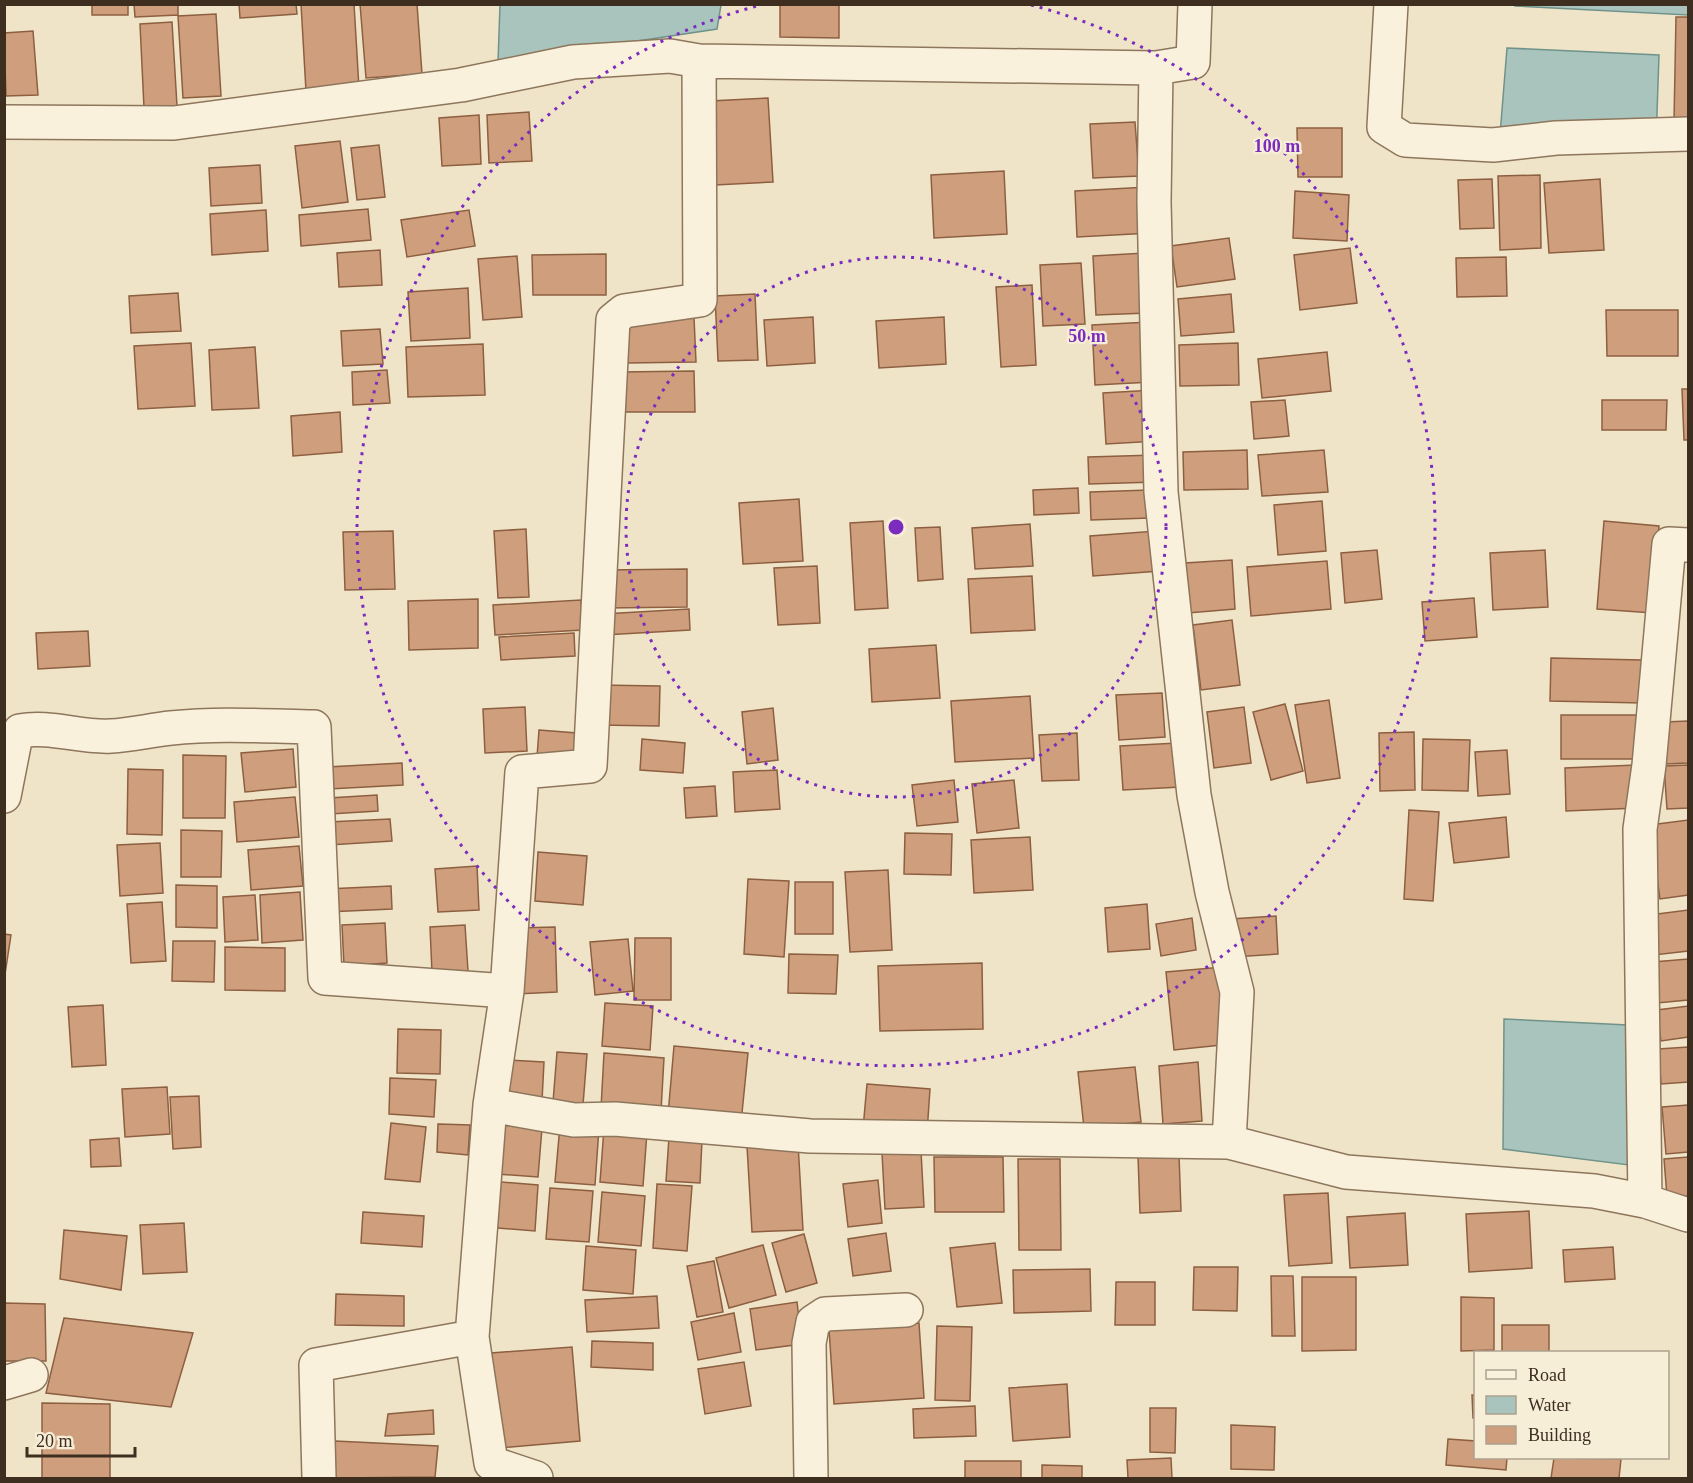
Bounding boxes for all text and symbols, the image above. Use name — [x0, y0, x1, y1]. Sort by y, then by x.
text: 100 m — [1254, 136, 1300, 156]
text: 50 m — [1068, 326, 1106, 346]
centre of rings — [886, 517, 906, 537]
legend — [1474, 1351, 1669, 1459]
text: Road — [1528, 1365, 1566, 1385]
text: Water — [1528, 1395, 1571, 1415]
scale bar — [27, 1420, 135, 1458]
text: Building — [1528, 1425, 1591, 1445]
text: 20 m — [36, 1431, 73, 1451]

